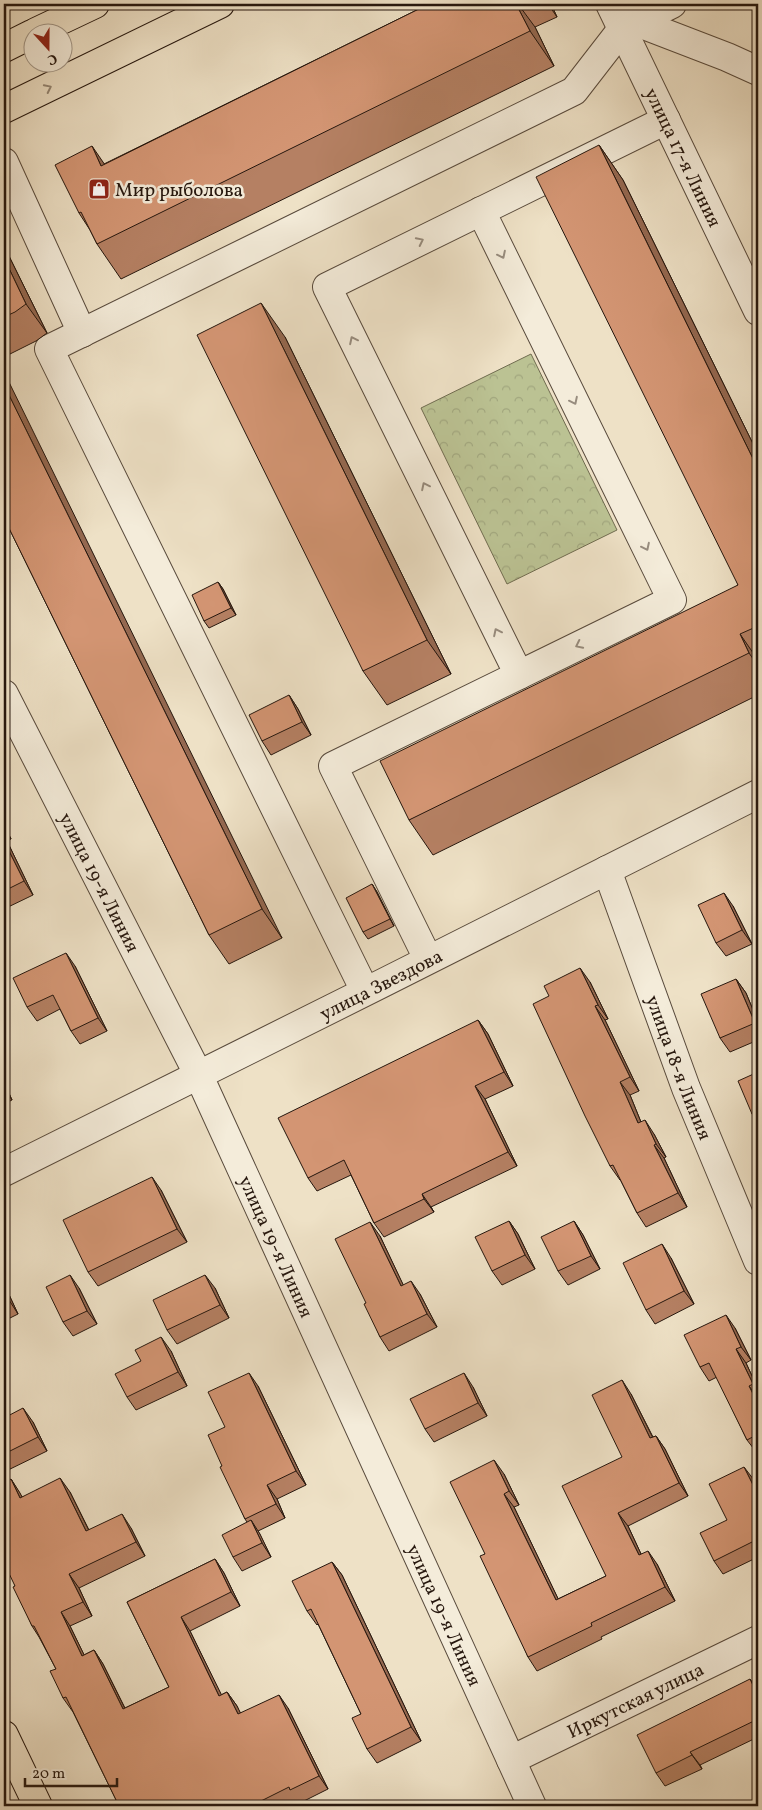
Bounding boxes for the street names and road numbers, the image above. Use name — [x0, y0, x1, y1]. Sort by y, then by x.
street label: улица 17-я Линия — [637, 84, 727, 232]
street label: улица 19-я Линия — [52, 808, 145, 957]
street label: улица Звездова — [316, 944, 448, 1028]
street label: улица 18-я Линия — [638, 992, 717, 1144]
street label: улица 19-я Линия — [231, 1172, 319, 1322]
street label: улица 19-я Линия — [399, 1540, 487, 1691]
street label: Иркутская улица — [563, 1657, 709, 1746]

